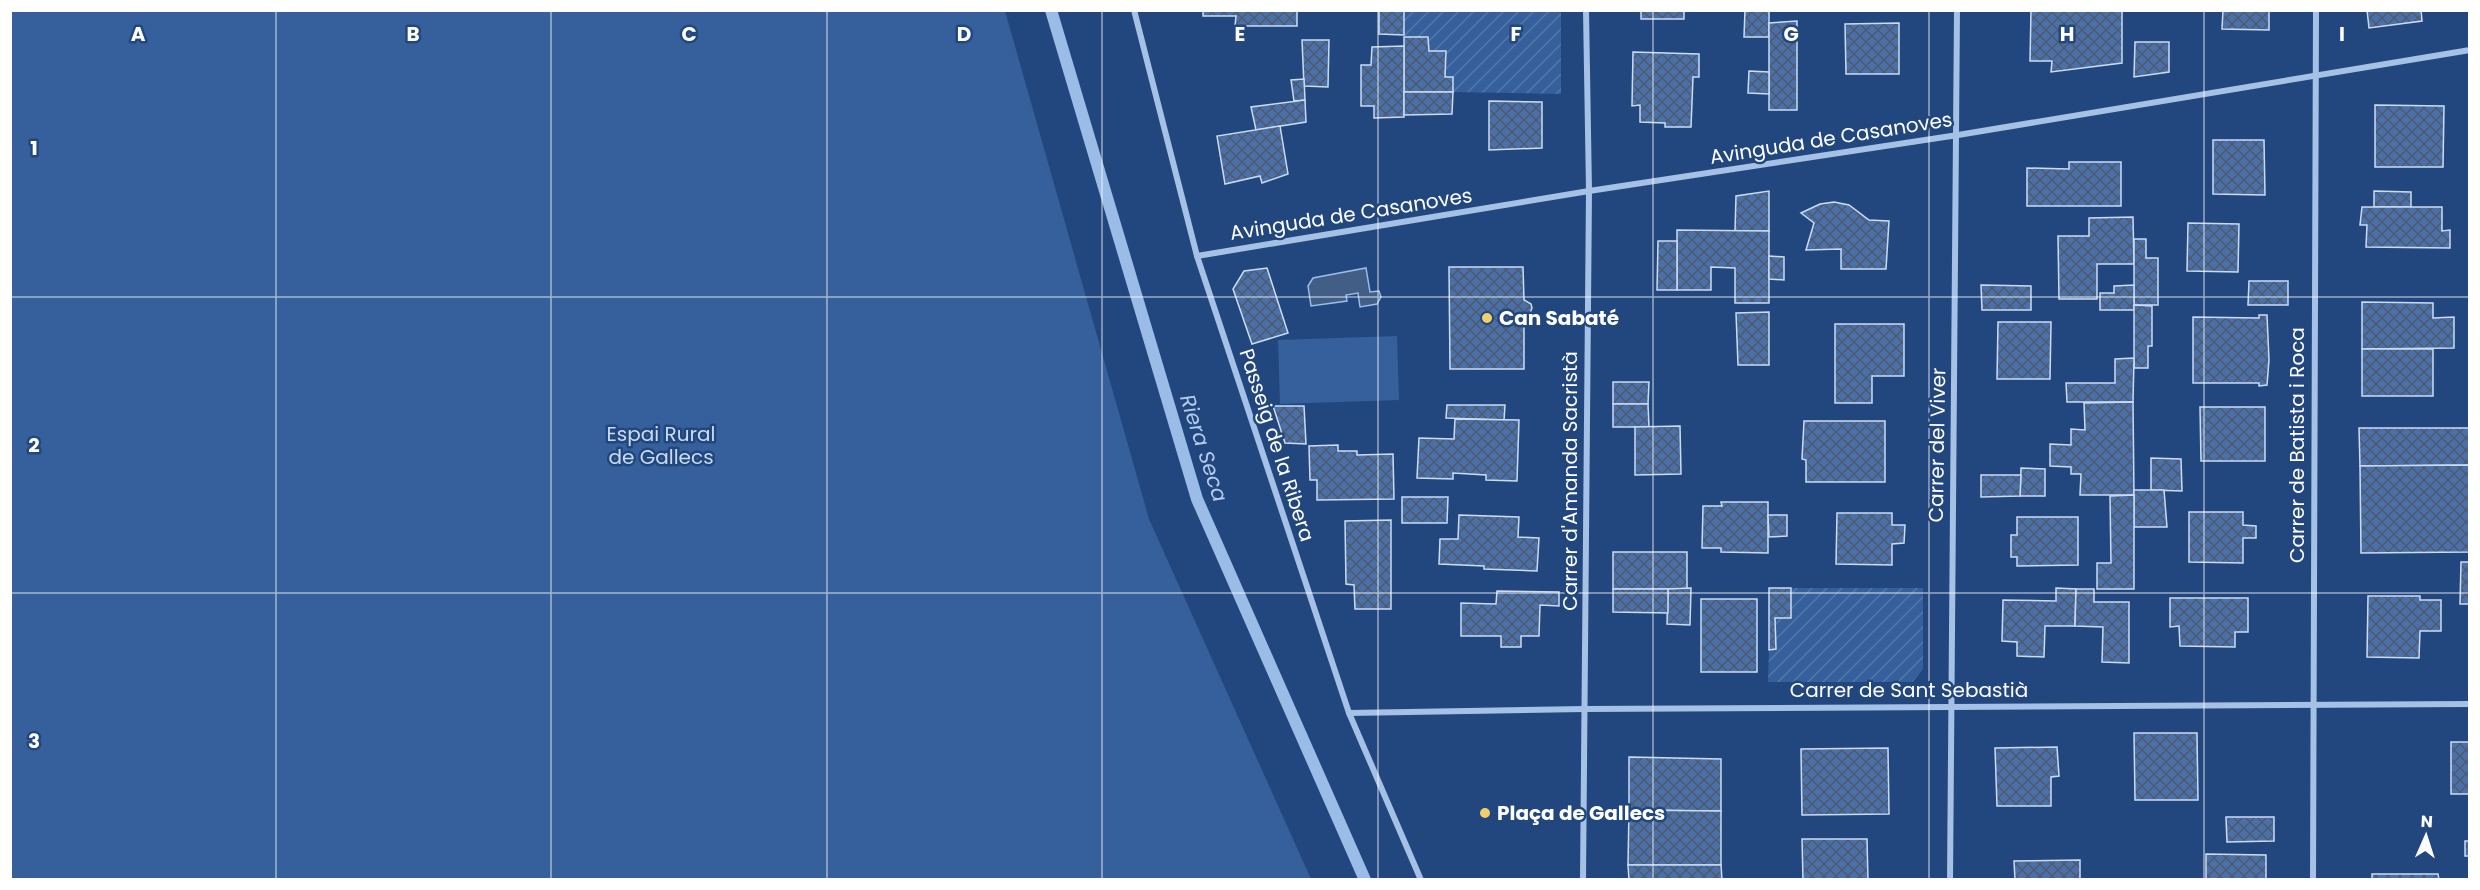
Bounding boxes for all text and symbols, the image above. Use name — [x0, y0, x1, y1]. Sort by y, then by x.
text: A — [131, 20, 146, 48]
text: B — [406, 20, 420, 48]
text: C — [681, 20, 697, 48]
text: D — [957, 20, 971, 48]
text: E — [1235, 20, 1245, 48]
text: F — [1511, 20, 1522, 48]
text: G — [1783, 20, 1799, 48]
text: H — [2060, 20, 2074, 48]
text: I — [2339, 20, 2345, 48]
street label: Avinguda de Casanoves — [1708, 105, 1954, 171]
text: 1 — [30, 134, 38, 162]
street label: Avinguda de Casanoves — [1228, 181, 1474, 247]
place label: Can Sabaté — [1499, 304, 1619, 332]
marker: Can Sabaté — [1480, 311, 1494, 325]
street label: Carrer de Batista i Roca — [2283, 327, 2311, 563]
street label: Passeig de la Ribera — [1233, 345, 1321, 545]
street label: Carrer d'Amanda Sacristà — [1556, 351, 1584, 611]
street label: Carrer del Viver — [1922, 367, 1952, 523]
water label: Riera Seca — [1173, 391, 1235, 505]
park label: Espai Rural de Gallecs — [607, 420, 715, 471]
text: 2 — [28, 431, 40, 459]
street label: Carrer de Sant Sebastià — [1790, 676, 2028, 704]
text: 3 — [28, 727, 40, 755]
place label: Plaça de Gallecs — [1497, 799, 1665, 827]
marker: Plaça de Gallecs — [1478, 806, 1492, 820]
north arrow — [2396, 806, 2456, 866]
text: N — [2420, 810, 2433, 833]

